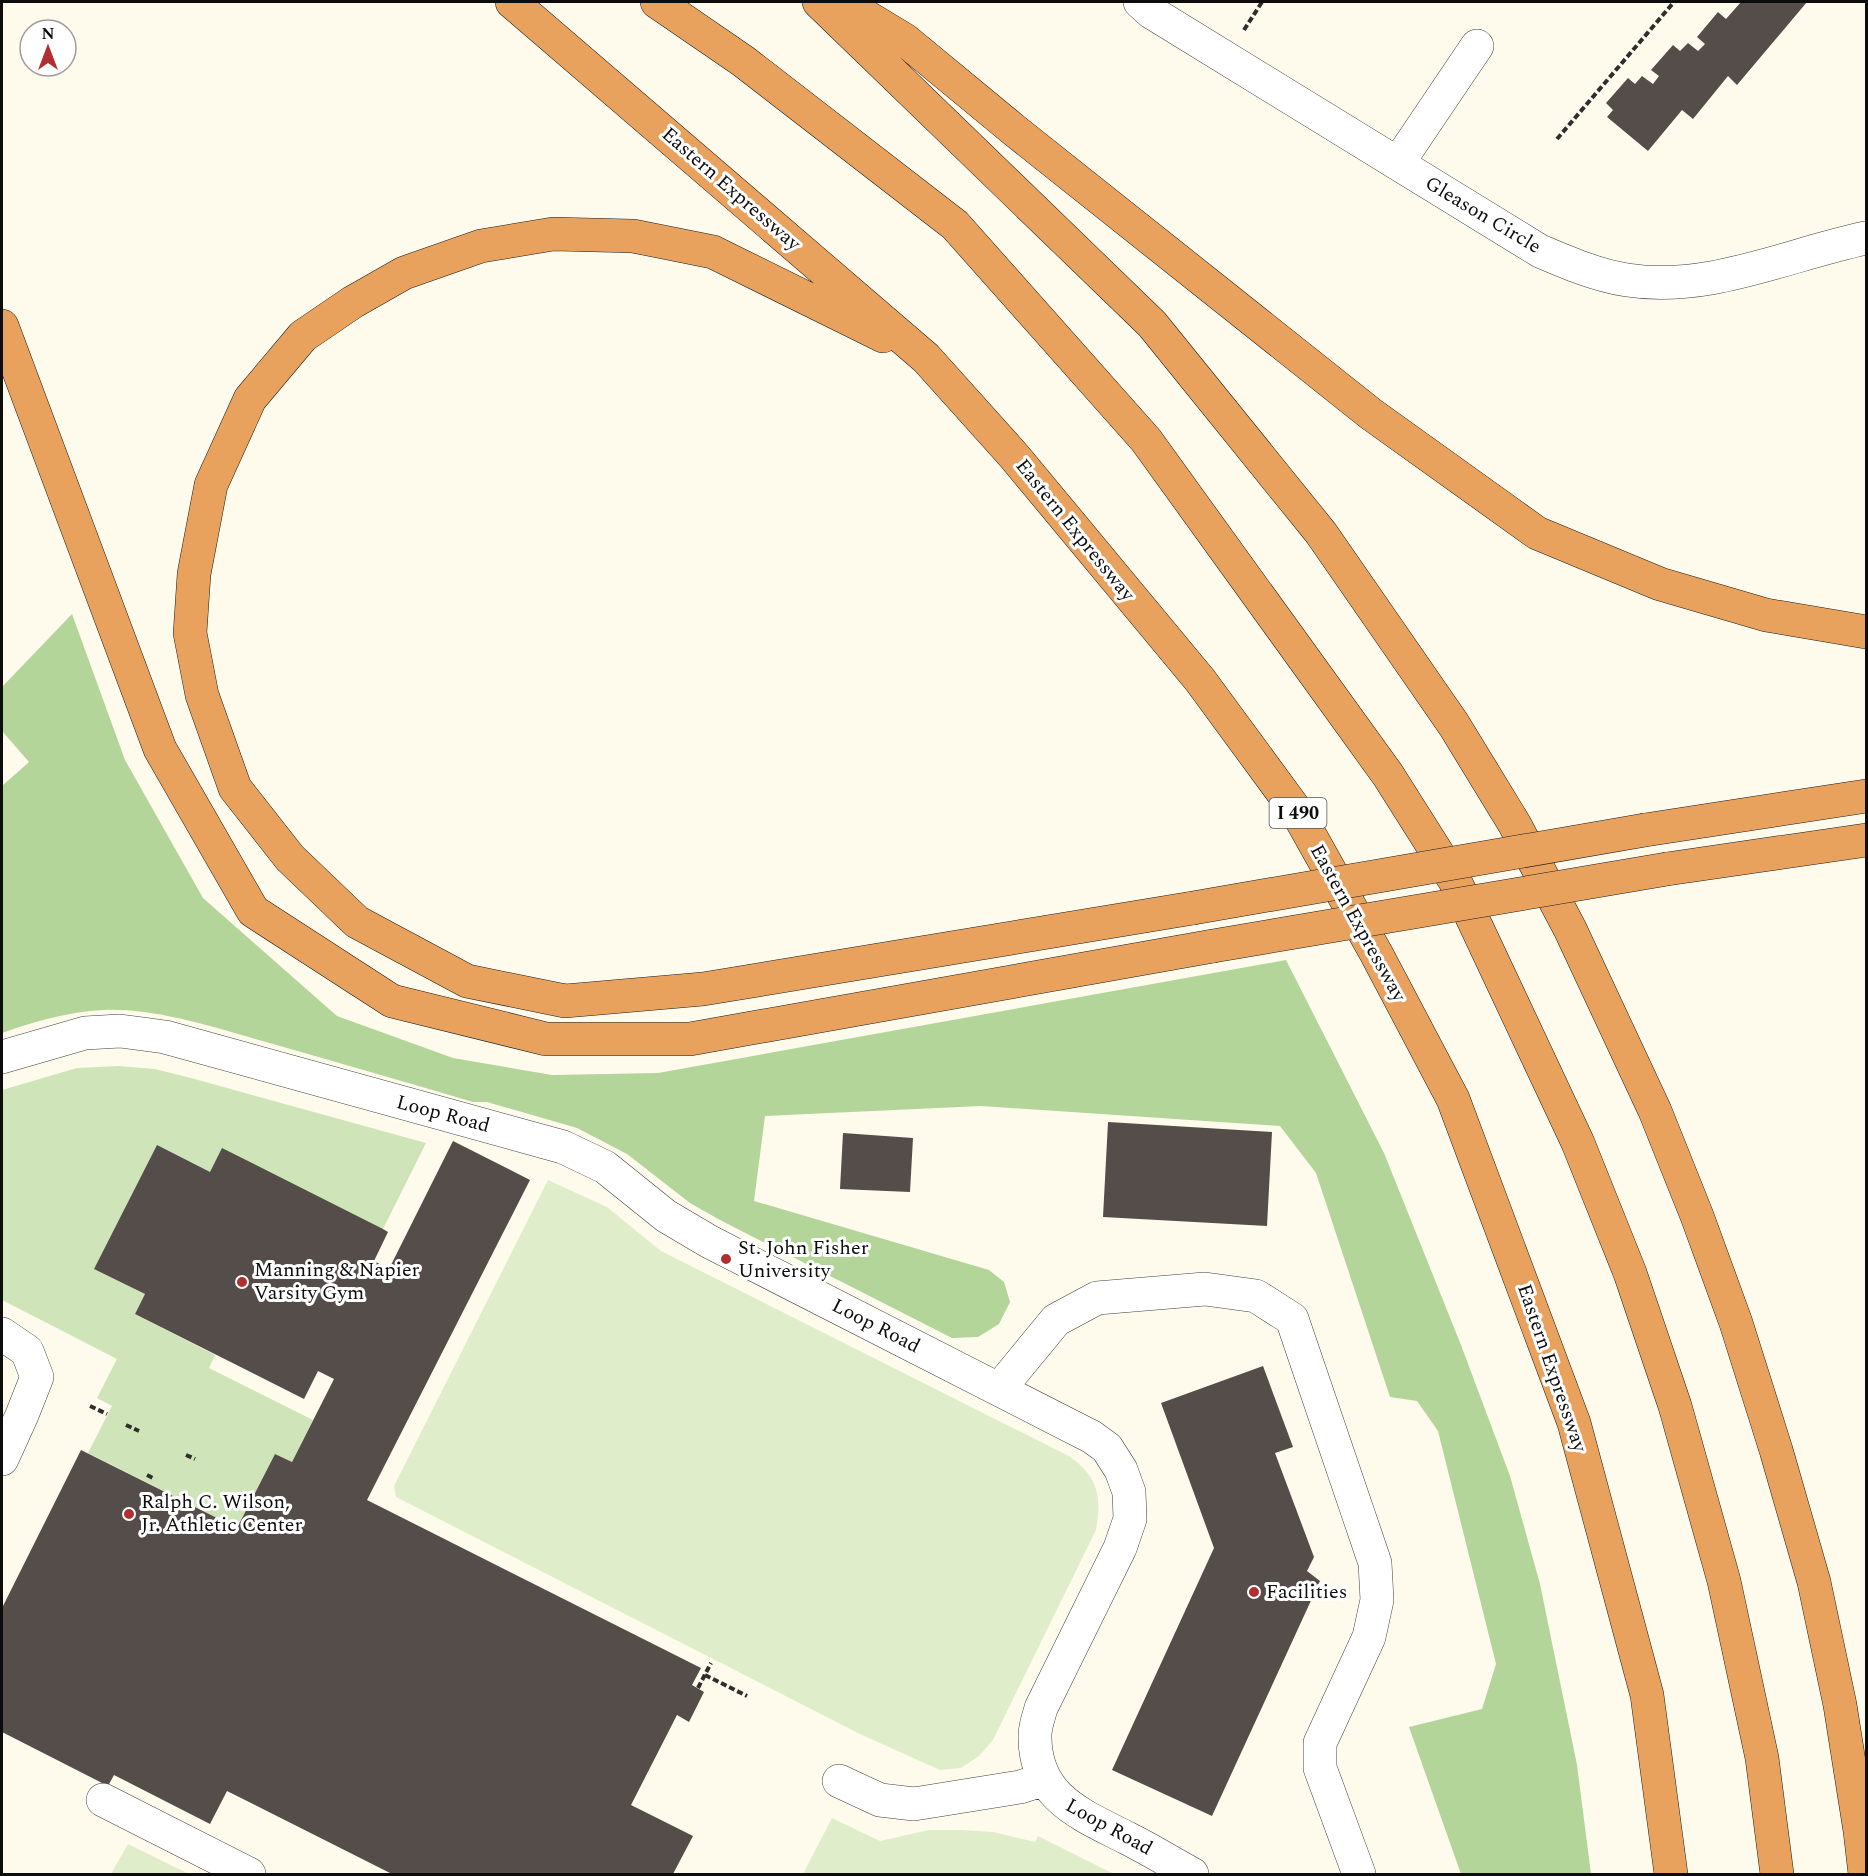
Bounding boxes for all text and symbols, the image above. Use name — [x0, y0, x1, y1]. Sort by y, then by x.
north arrow — [18, 18, 78, 78]
text: N — [41, 22, 55, 46]
street label: Eastern Expressway — [655, 120, 808, 259]
street label: Gleason Circle — [1419, 168, 1547, 262]
street label: Eastern Expressway — [1008, 452, 1143, 609]
road number: I 490 — [1270, 798, 1326, 828]
street label: Eastern Expressway — [1302, 839, 1414, 1008]
street label: Loop Road — [393, 1087, 493, 1141]
place label: St. John Fisher University — [738, 1233, 869, 1286]
marker: St. John Fisher University — [719, 1252, 733, 1266]
place label: Manning & Napier Varsity Gym — [254, 1255, 420, 1308]
marker: Manning & Napier Varsity Gym — [235, 1275, 249, 1289]
street label: Eastern Expressway — [1509, 1280, 1595, 1457]
street label: Loop Road — [827, 1291, 925, 1361]
place label: Ralph C. Wilson, Jr. Athletic Center — [141, 1487, 303, 1540]
marker: Ralph C. Wilson, Jr. Athletic Center — [122, 1507, 136, 1521]
place label: Facilities — [1266, 1577, 1347, 1607]
marker: Facilities — [1247, 1585, 1261, 1599]
street label: Loop Road — [1060, 1791, 1158, 1863]

